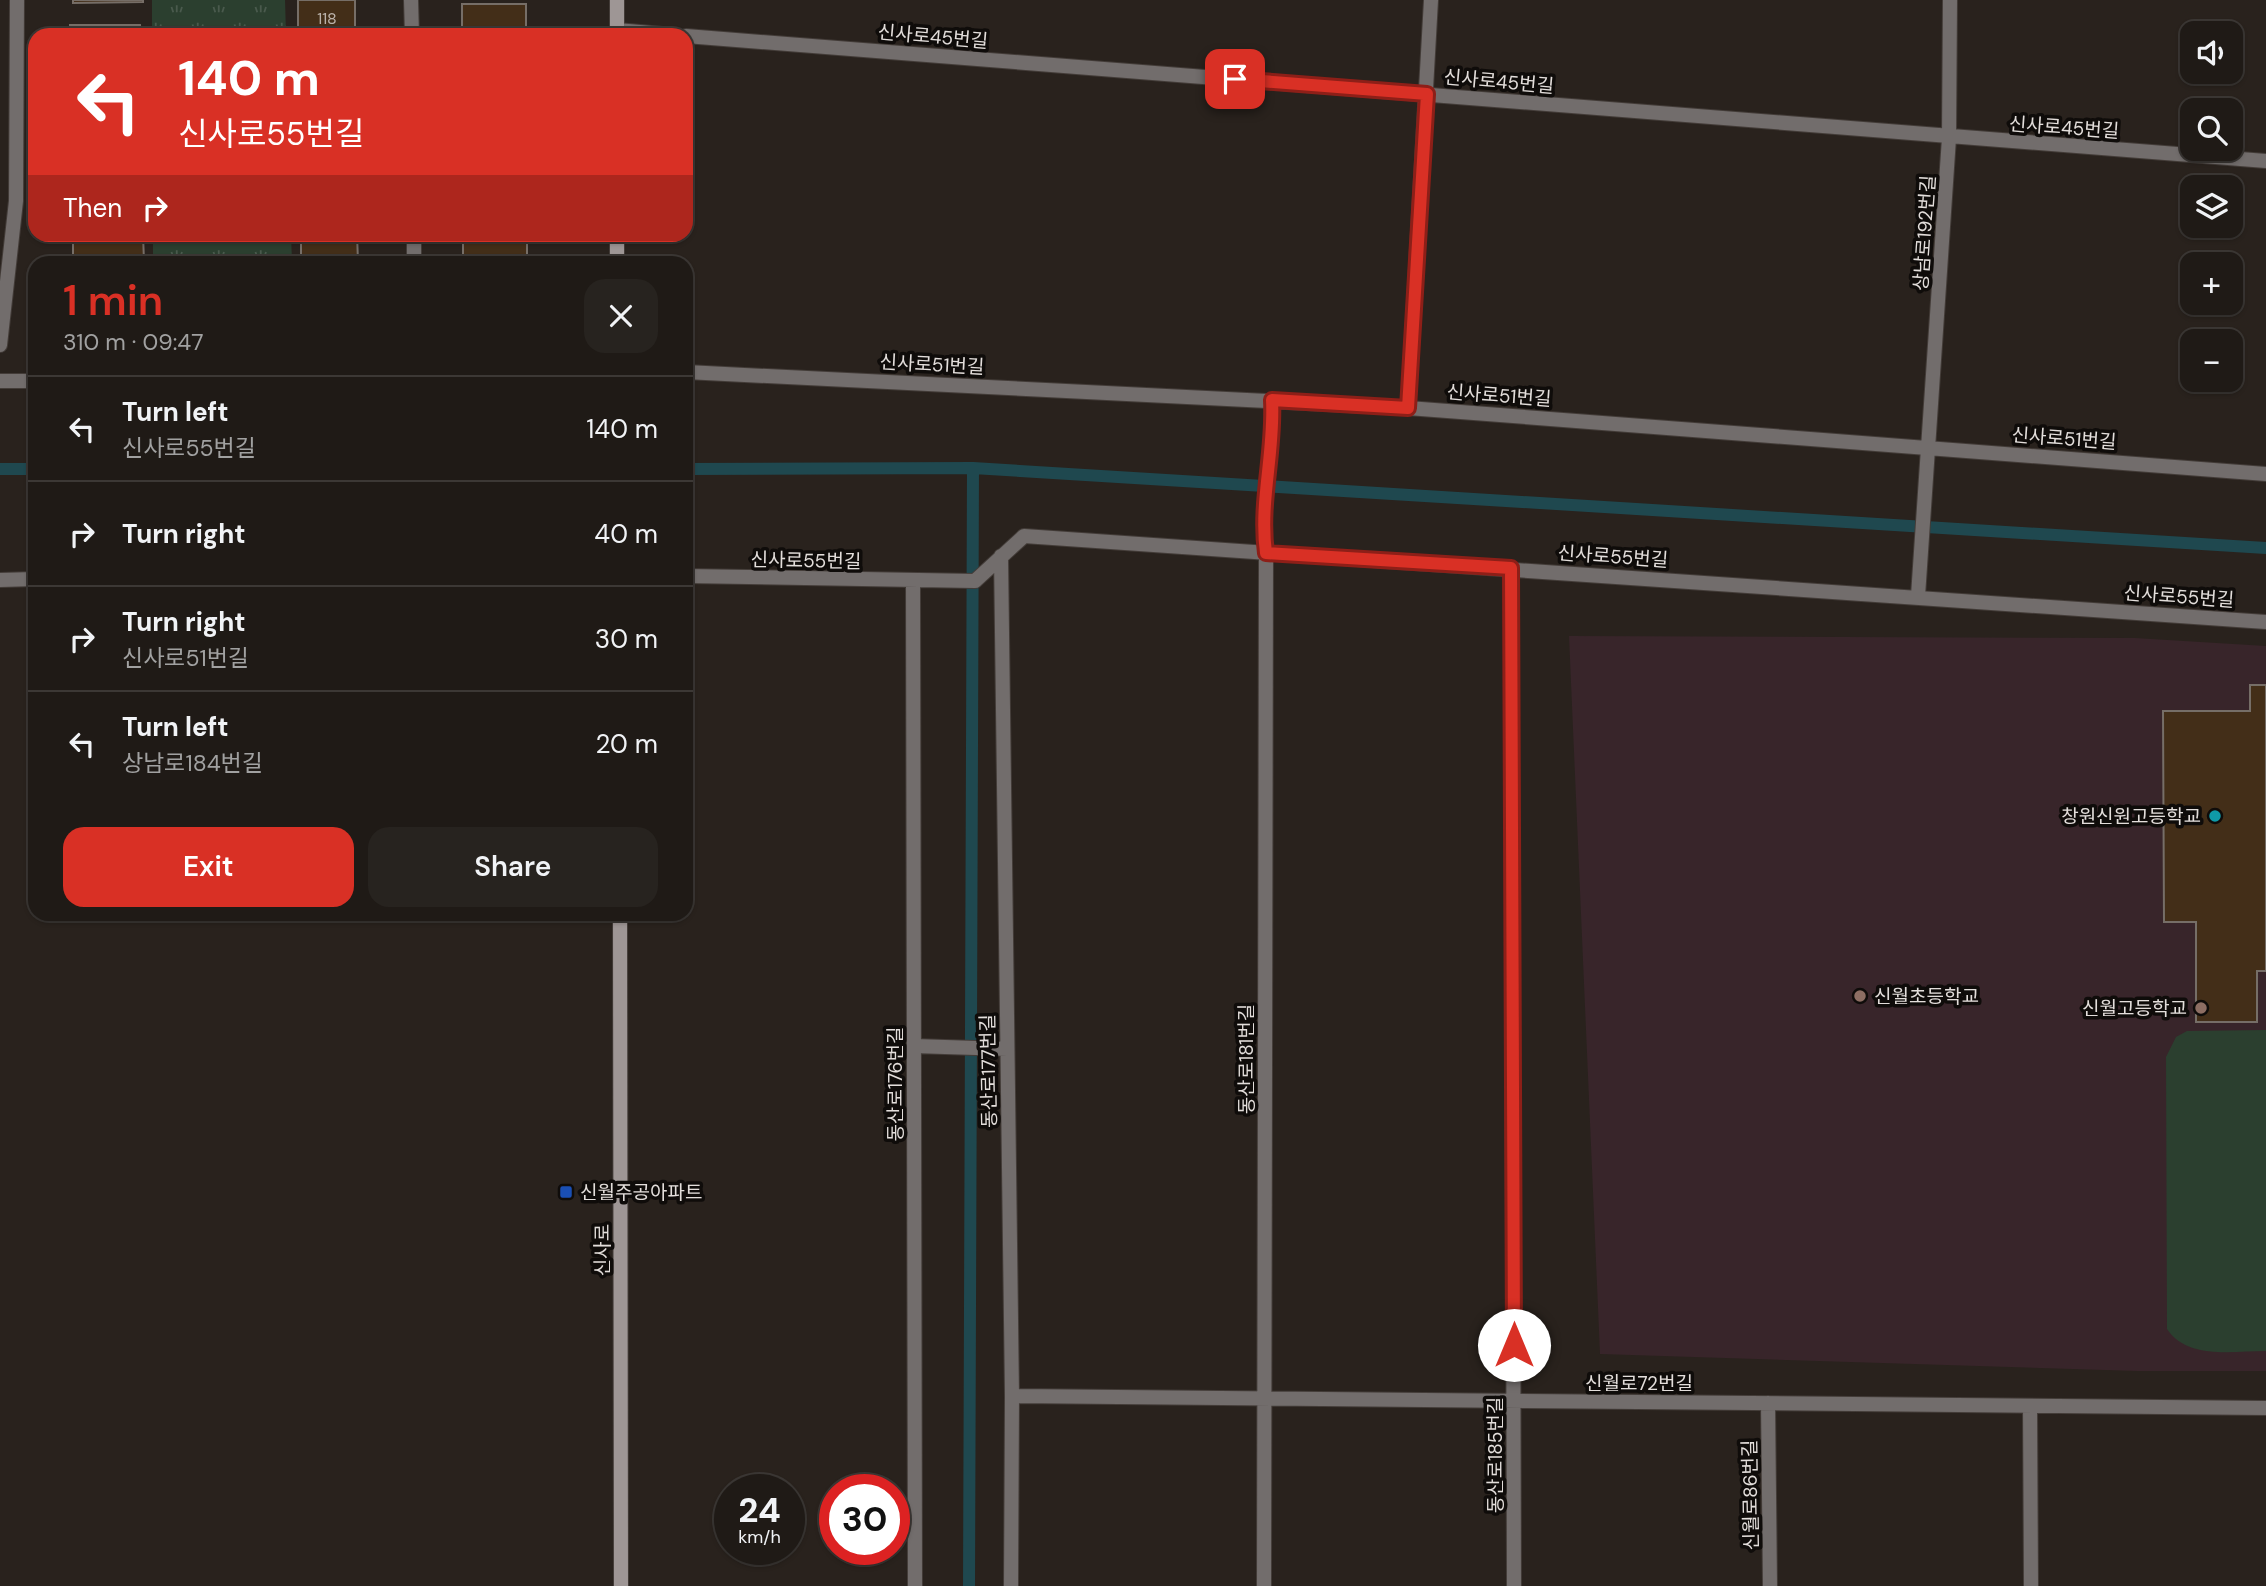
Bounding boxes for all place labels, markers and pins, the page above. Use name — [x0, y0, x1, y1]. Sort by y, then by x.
pin — [1205, 49, 1265, 109]
place label: 창원신원고등학교 — [2061, 804, 2201, 829]
marker: 창원신원고등학교 — [2207, 808, 2223, 824]
place label: 신월초등학교 — [1874, 984, 1979, 1009]
marker: 신월초등학교 — [1852, 988, 1868, 1004]
place label: 신월고등학교 — [2082, 996, 2187, 1021]
marker: 신월고등학교 — [2193, 1000, 2209, 1016]
place label: 신월주공아파트 — [580, 1180, 702, 1205]
marker: 신월주공아파트 — [558, 1184, 574, 1200]

